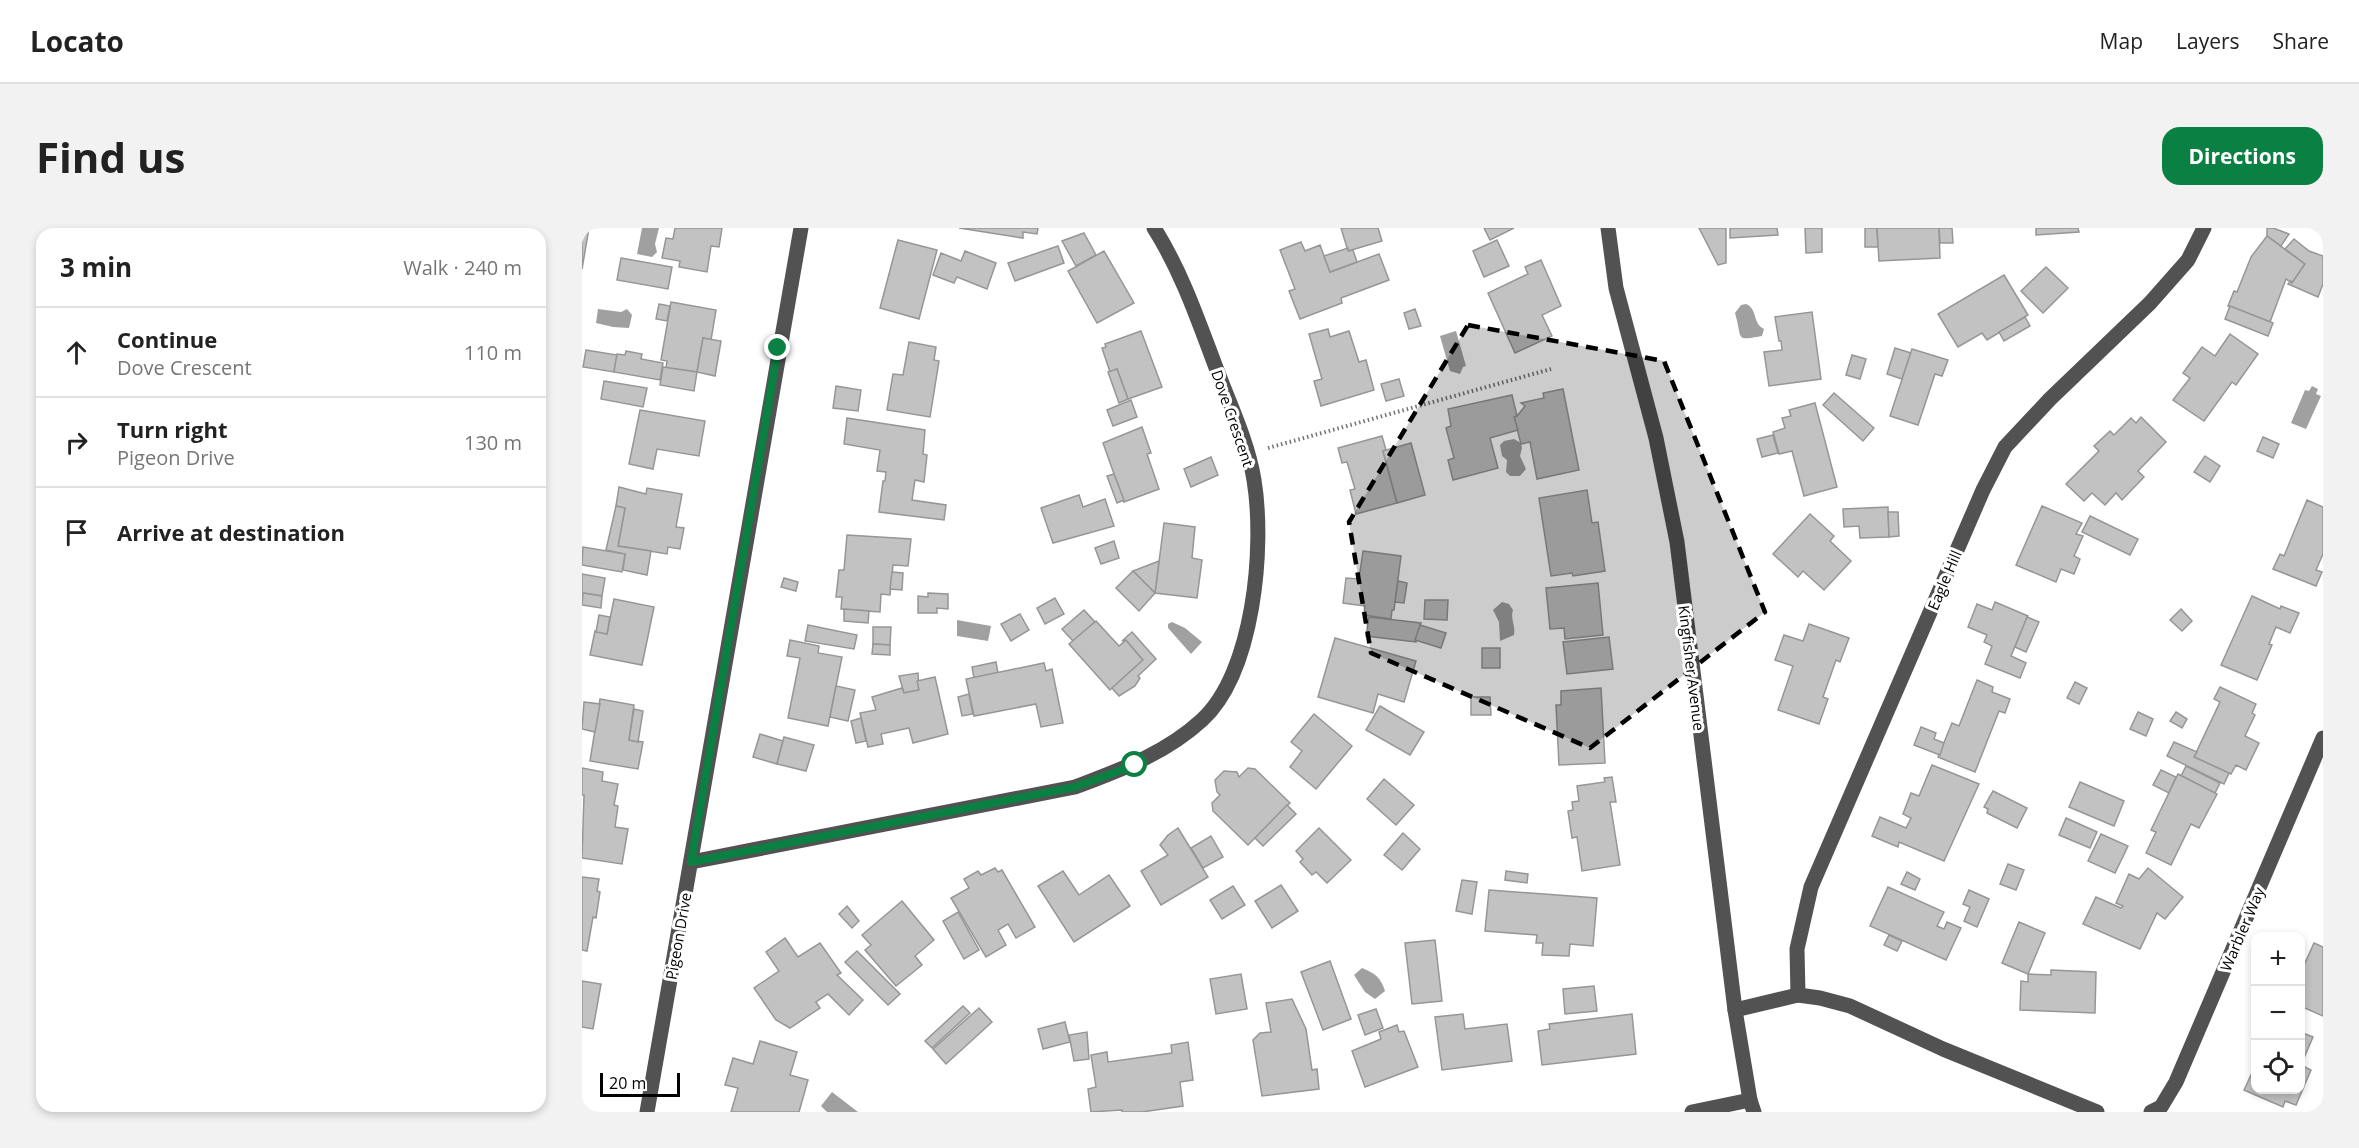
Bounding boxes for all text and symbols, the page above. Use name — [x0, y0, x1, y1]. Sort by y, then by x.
text: Locato — [30, 22, 124, 60]
text: Map — [2100, 27, 2143, 55]
text: Layers — [2176, 27, 2240, 55]
text: Share — [2273, 27, 2329, 55]
button: Directions — [2162, 127, 2323, 185]
text: Find us — [36, 128, 185, 185]
text: 3 min — [60, 249, 132, 285]
text: Walk · 240 m — [403, 254, 522, 281]
text: Continue — [117, 324, 217, 354]
route end — [764, 334, 790, 360]
icon: ahead — [60, 336, 93, 369]
text: 110 m — [464, 339, 522, 366]
text: Dove Crescent — [117, 354, 252, 381]
street label: Dove Crescent — [1207, 367, 1259, 469]
text: Turn right — [117, 414, 228, 444]
icon: right — [60, 426, 93, 459]
text: 130 m — [464, 429, 522, 456]
text: Pigeon Drive — [117, 444, 235, 471]
icon: arrive — [60, 516, 93, 549]
text: Arrive at destination — [117, 517, 345, 547]
street label: Eagle Hill — [1922, 547, 1966, 613]
street label: Kingfisher Avenue — [1674, 604, 1710, 732]
route start — [1121, 751, 1147, 777]
street label: Warbler Way — [2215, 883, 2269, 974]
street label: Pigeon Drive — [660, 891, 696, 981]
map controls — [2251, 932, 2305, 1094]
button: + — [2251, 932, 2305, 986]
button: − — [2251, 986, 2305, 1040]
button: locate — [2251, 1040, 2305, 1094]
scale bar — [600, 1070, 680, 1098]
text: 20 m — [609, 1072, 646, 1094]

